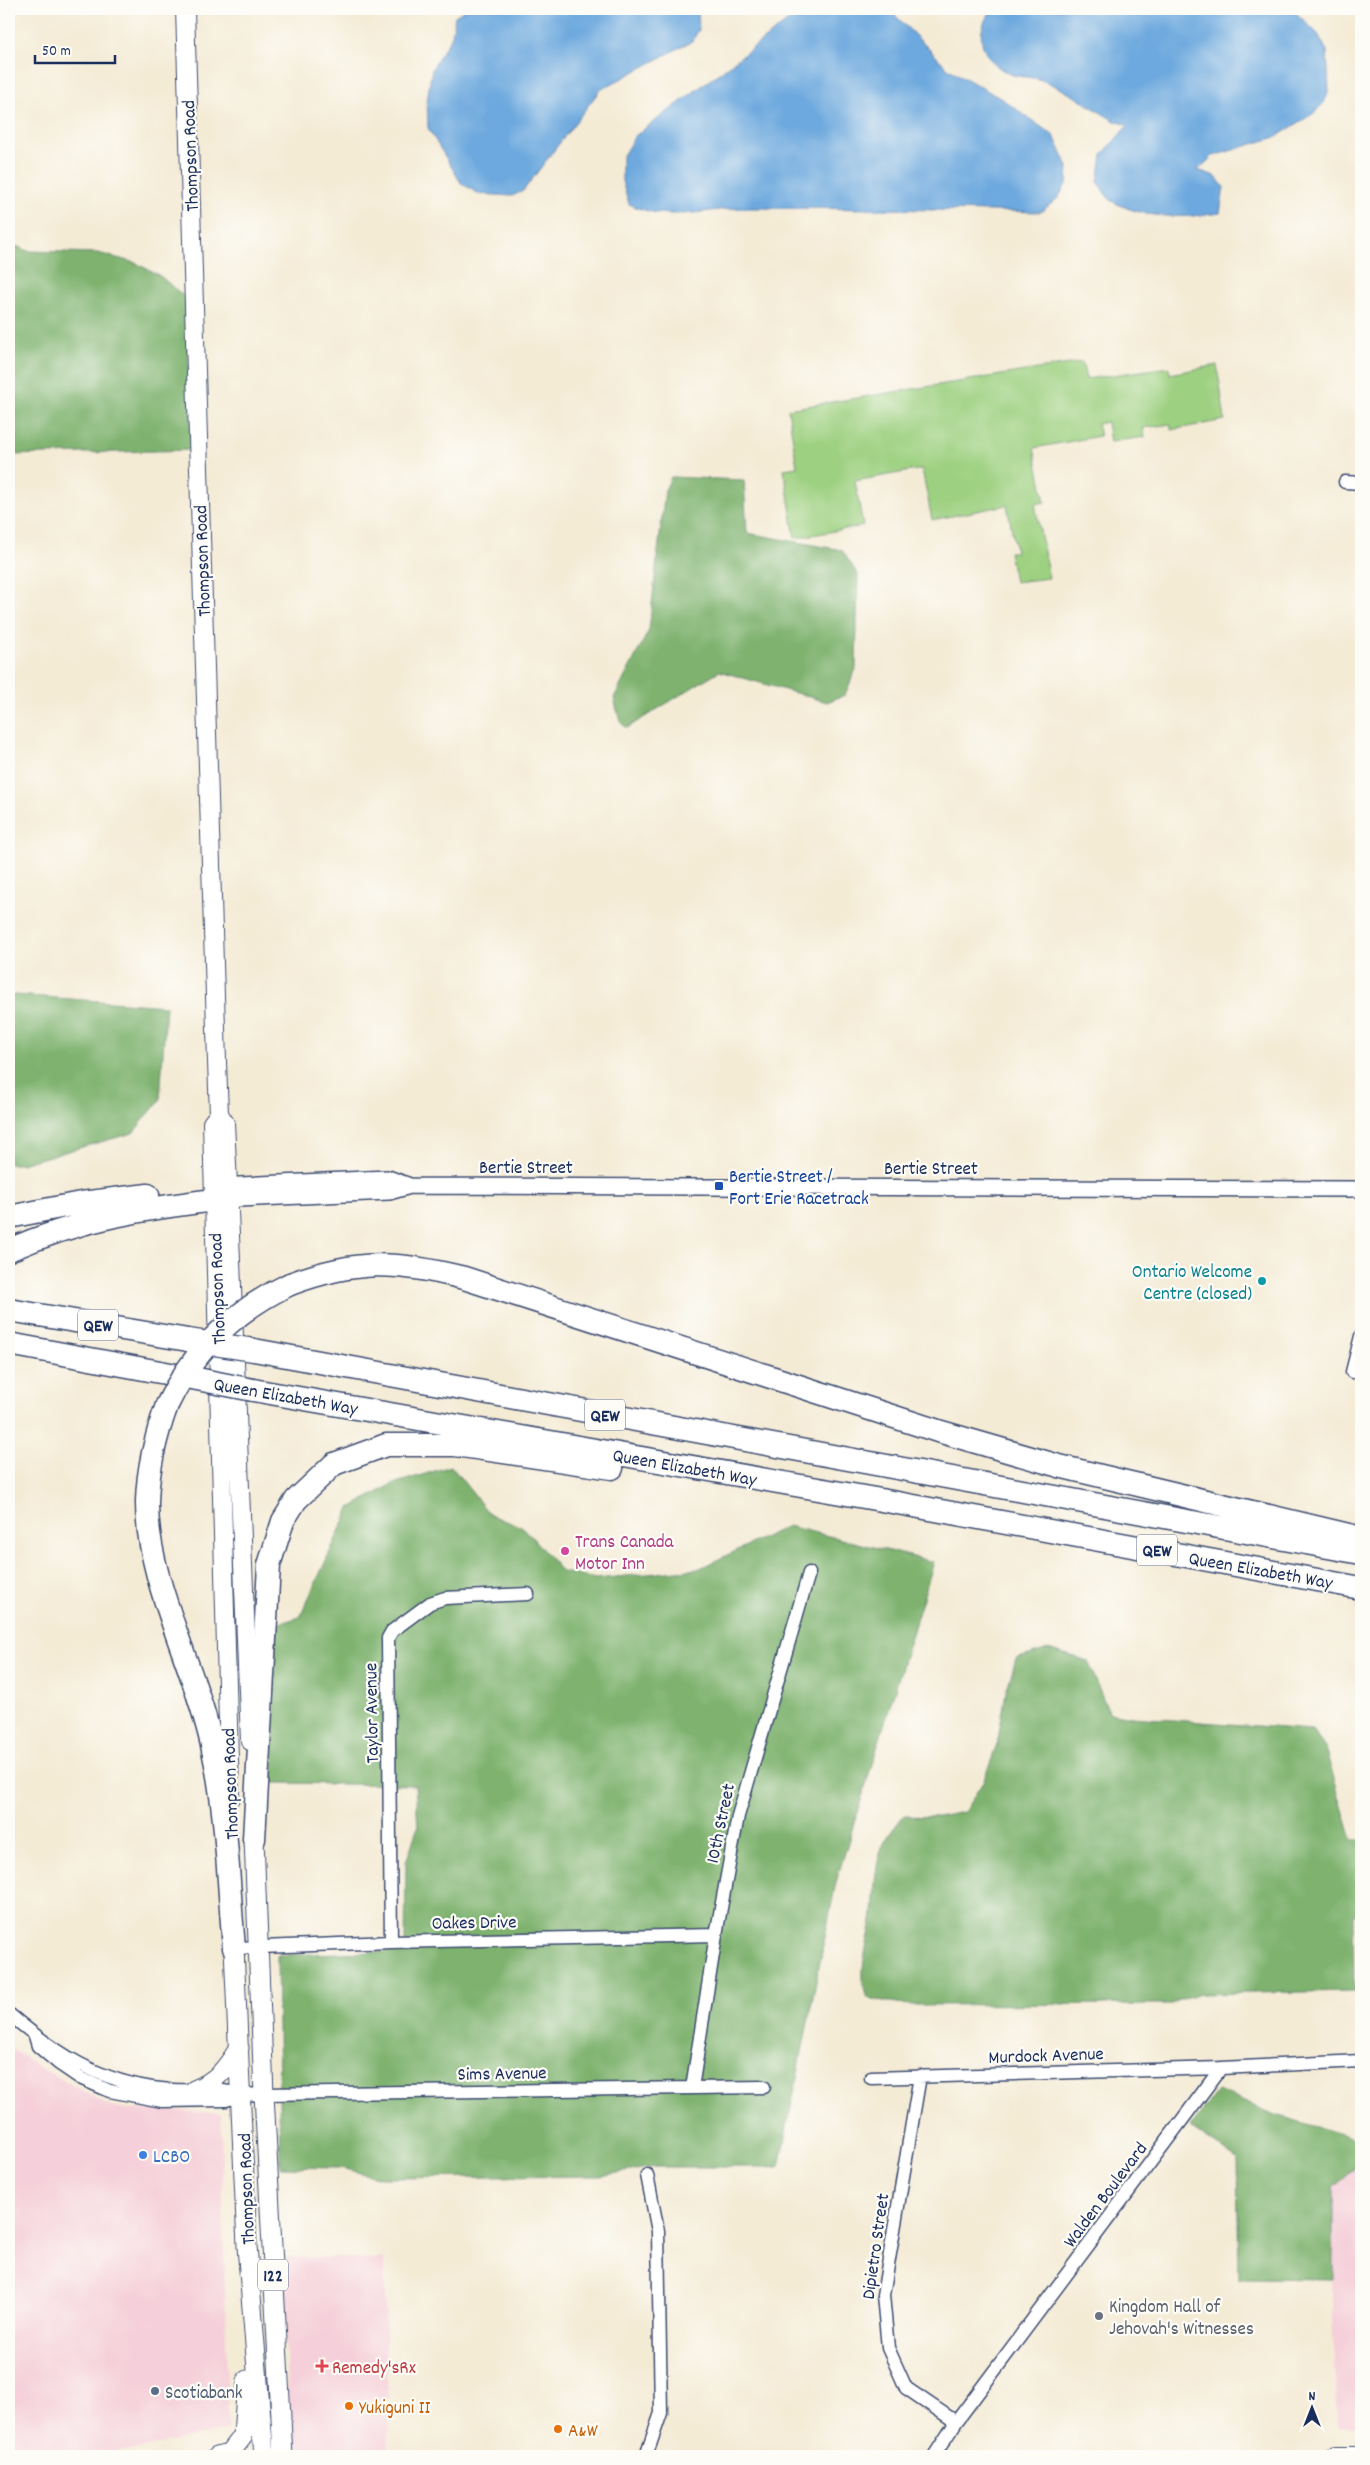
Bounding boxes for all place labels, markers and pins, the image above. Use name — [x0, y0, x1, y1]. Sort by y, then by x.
place label: Bertie Street / Fort Erie Racetrack — [729, 1165, 869, 1214]
marker: Bertie Street / Fort Erie Racetrack — [713, 1180, 725, 1192]
place label: Ontario Welcome Centre (closed) — [1132, 1260, 1252, 1309]
marker: Ontario Welcome Centre (closed) — [1256, 1275, 1268, 1287]
place label: Trans Canada Motor Inn — [575, 1530, 675, 1579]
marker: Trans Canada Motor Inn — [559, 1545, 571, 1557]
place label: LCBO — [153, 2145, 190, 2172]
marker: LCBO — [137, 2149, 149, 2161]
place label: Kingdom Hall of Jehovah's Witnesses — [1109, 2295, 1254, 2344]
marker: Kingdom Hall of Jehovah's Witnesses — [1093, 2310, 1105, 2322]
place label: Remedy'sRx — [332, 2356, 416, 2383]
marker: Remedy'sRx — [316, 2360, 328, 2372]
place label: Scotiabank — [165, 2381, 243, 2408]
marker: Scotiabank — [149, 2385, 161, 2397]
place label: Yukiguni II — [359, 2396, 430, 2423]
marker: Yukiguni II — [343, 2400, 355, 2412]
place label: A&W — [568, 2419, 598, 2446]
marker: A&W — [552, 2423, 564, 2435]

